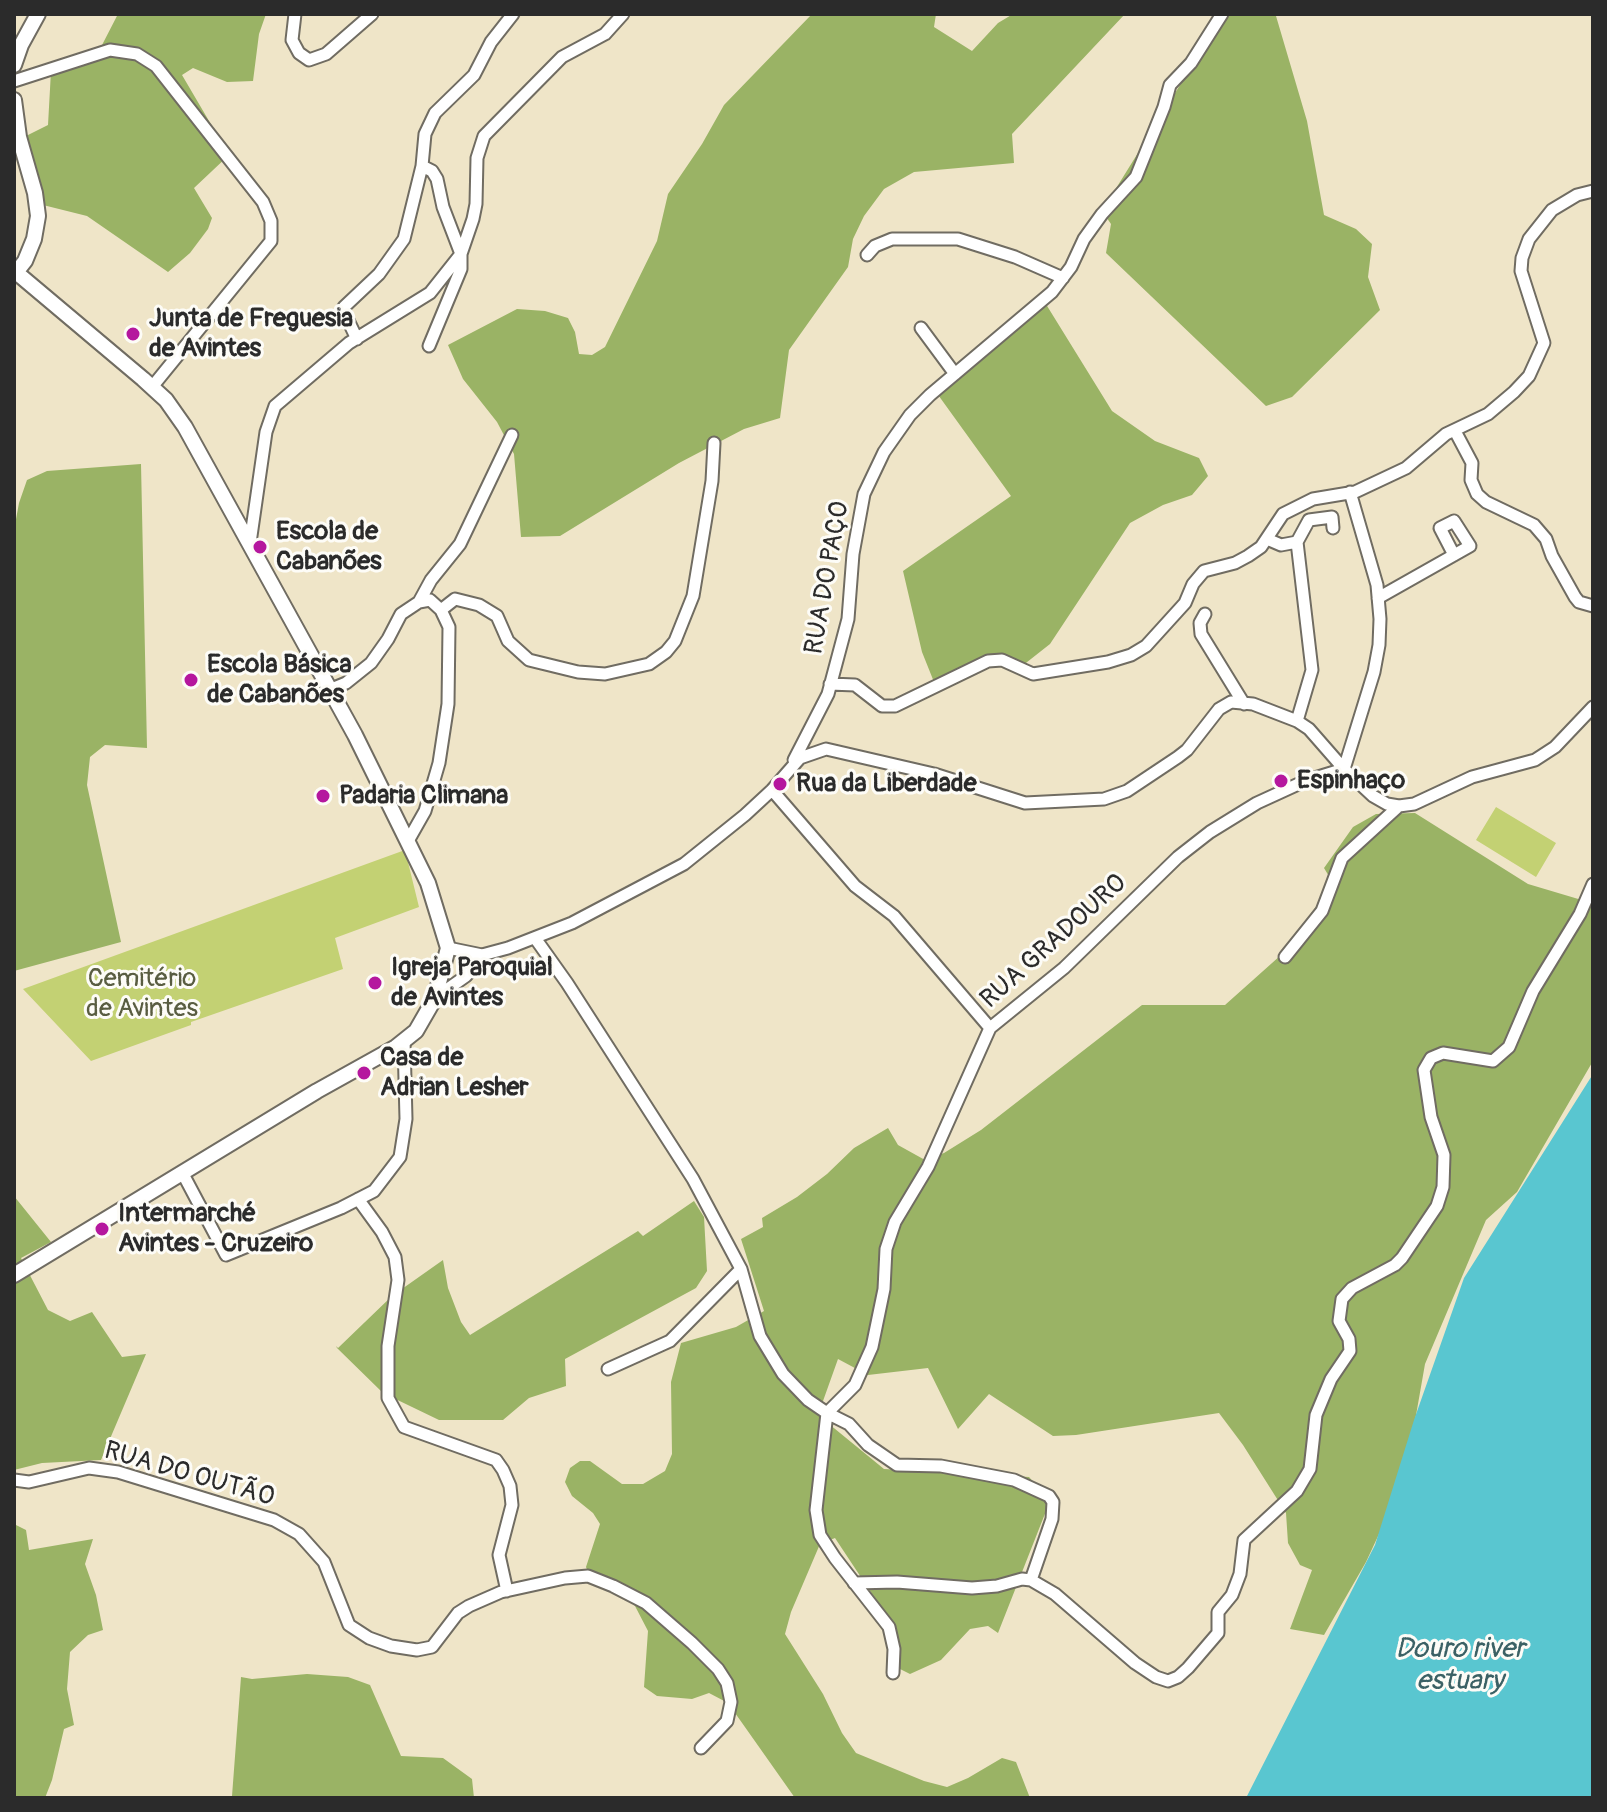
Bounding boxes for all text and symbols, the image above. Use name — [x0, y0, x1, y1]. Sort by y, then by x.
place label: Junta de Freguesia de Avintes — [149, 303, 353, 364]
marker: Junta de Freguesia de Avintes — [124, 325, 142, 343]
street label: RUA DO PAÇO — [799, 499, 857, 657]
place label: Escola de Cabanões — [276, 516, 382, 578]
marker: Escola de Cabanões — [251, 538, 269, 556]
place label: Escola Básica de Cabanões — [207, 649, 352, 710]
marker: Escola Básica de Cabanões — [182, 671, 200, 689]
place label: Espinhaço — [1297, 765, 1405, 797]
place label: Rua da Liberdade — [796, 768, 977, 800]
marker: Espinhaço — [1272, 772, 1290, 790]
marker: Rua da Liberdade — [771, 775, 789, 793]
place label: Padaria Climana — [339, 780, 508, 812]
marker: Padaria Climana — [314, 787, 332, 805]
street label: RUA GRADOURO — [975, 868, 1133, 1016]
place label: Igreja Paroquial de Avintes — [391, 952, 553, 1014]
park label: Cemitério de Avintes — [86, 963, 198, 1024]
marker: Igreja Paroquial de Avintes — [366, 974, 384, 992]
place label: Casa de Adrian Lesher — [380, 1042, 529, 1104]
marker: Casa de Adrian Lesher — [355, 1064, 373, 1082]
place label: Intermarché Avintes - Cruzeiro — [118, 1198, 313, 1260]
marker: Intermarché Avintes - Cruzeiro — [93, 1220, 111, 1238]
street label: RUA DO OUTÃO — [100, 1436, 278, 1514]
water label: Douro river estuary — [1395, 1633, 1525, 1699]

